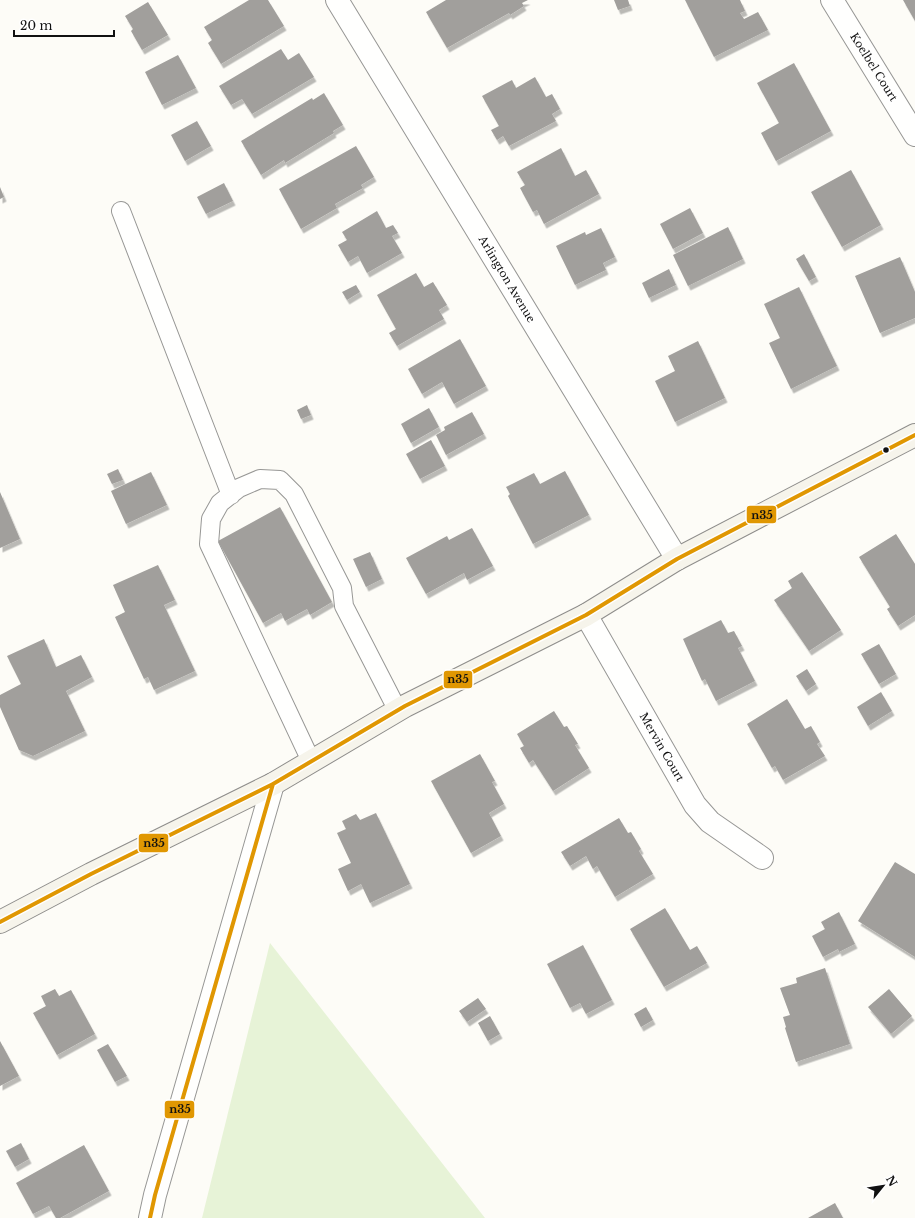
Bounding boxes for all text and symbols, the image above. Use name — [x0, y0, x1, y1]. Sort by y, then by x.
scale bar — [14, 12, 114, 38]
text: 20 m — [20, 18, 52, 33]
street label: Koelbel Court — [847, 30, 901, 105]
street label: Arlington Avenue — [475, 232, 538, 325]
unlabelled marker — [881, 445, 891, 455]
line badge: n35 — [746, 505, 777, 524]
text: n35 — [751, 508, 773, 522]
line badge: n35 — [443, 670, 473, 689]
text: n35 — [447, 672, 469, 686]
street label: Mervin Court — [637, 710, 688, 785]
line badge: n35 — [138, 833, 169, 853]
text: n35 — [143, 836, 165, 850]
line badge: n35 — [164, 1100, 195, 1119]
text: n35 — [169, 1102, 191, 1116]
north arrow — [863, 1166, 903, 1206]
text: N — [883, 1173, 901, 1190]

